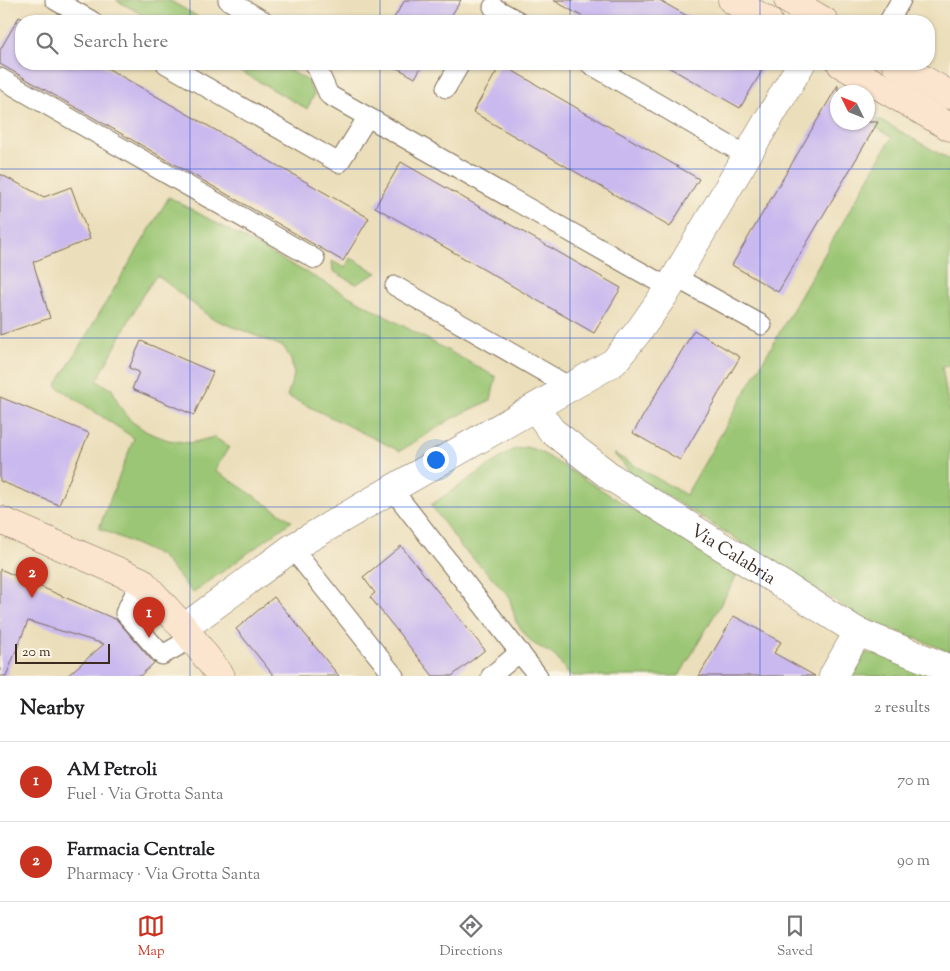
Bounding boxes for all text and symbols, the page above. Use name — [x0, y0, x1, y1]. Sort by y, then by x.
search box — [15, 15, 935, 70]
icon: search — [33, 29, 61, 57]
text: Search here — [73, 29, 168, 56]
north arrow — [830, 85, 875, 130]
your location — [423, 447, 449, 473]
street label: Via Calabria — [685, 519, 780, 592]
pin: 2 — [16, 557, 48, 598]
pin: 1 — [133, 597, 165, 638]
scale bar — [15, 641, 110, 664]
text: 20 m — [22, 643, 51, 663]
text: Nearby — [20, 694, 85, 724]
text: 2 results — [874, 697, 930, 720]
text: AM Petroli — [67, 757, 157, 784]
text: 1 — [33, 770, 39, 793]
text: 70 m — [897, 770, 930, 793]
text: Fuel · Via Grotta Santa — [67, 784, 223, 807]
text: Farmacia Centrale — [67, 837, 215, 864]
text: 2 — [32, 850, 40, 873]
text: 90 m — [897, 850, 930, 873]
text: Pharmacy · Via Grotta Santa — [67, 864, 260, 887]
tab: Map — [137, 912, 165, 962]
tab: Directions — [439, 912, 503, 962]
tab: Saved — [777, 912, 813, 962]

